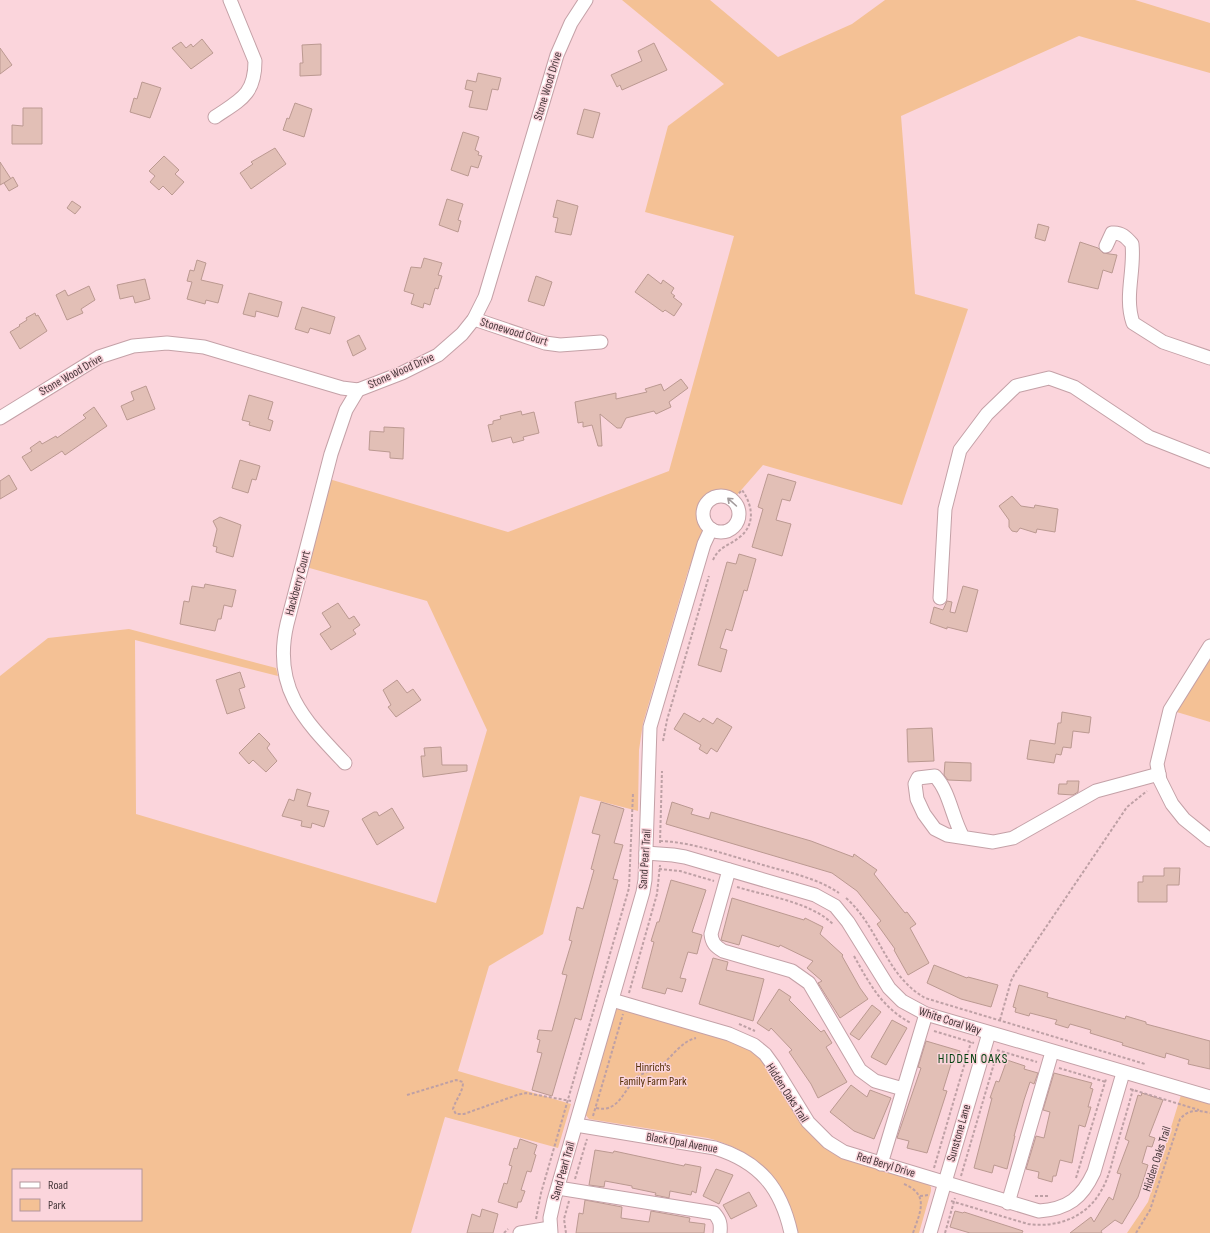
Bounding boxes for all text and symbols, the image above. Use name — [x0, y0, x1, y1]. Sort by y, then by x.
street label: Stone Wood Drive — [530, 50, 566, 122]
street label: Stonewood Court — [478, 315, 550, 350]
street label: Stone Wood Drive — [366, 350, 437, 392]
street label: Stone Wood Drive — [37, 351, 106, 399]
one-way arrow — [727, 497, 737, 506]
street label: Hackberry Court — [282, 549, 314, 617]
street label: Sand Pearl Trail — [635, 828, 655, 890]
street label: White Coral Way — [917, 1004, 983, 1038]
district label: HIDDEN OAKS — [938, 1051, 1008, 1067]
park label: Hinrich's Family Farm Park — [619, 1060, 687, 1089]
street label: Hidden Oaks Trail — [762, 1061, 812, 1125]
street label: Sunstone Lane — [944, 1102, 974, 1163]
street label: Hidden Oaks Trail — [1139, 1125, 1175, 1193]
street label: Black Opal Avenue — [645, 1129, 719, 1157]
street label: Sand Pearl Trail — [547, 1140, 579, 1202]
street label: Red Beryl Drive — [855, 1149, 917, 1181]
legend — [12, 1169, 142, 1221]
text: Road — [48, 1178, 68, 1193]
text: Park — [48, 1198, 66, 1213]

